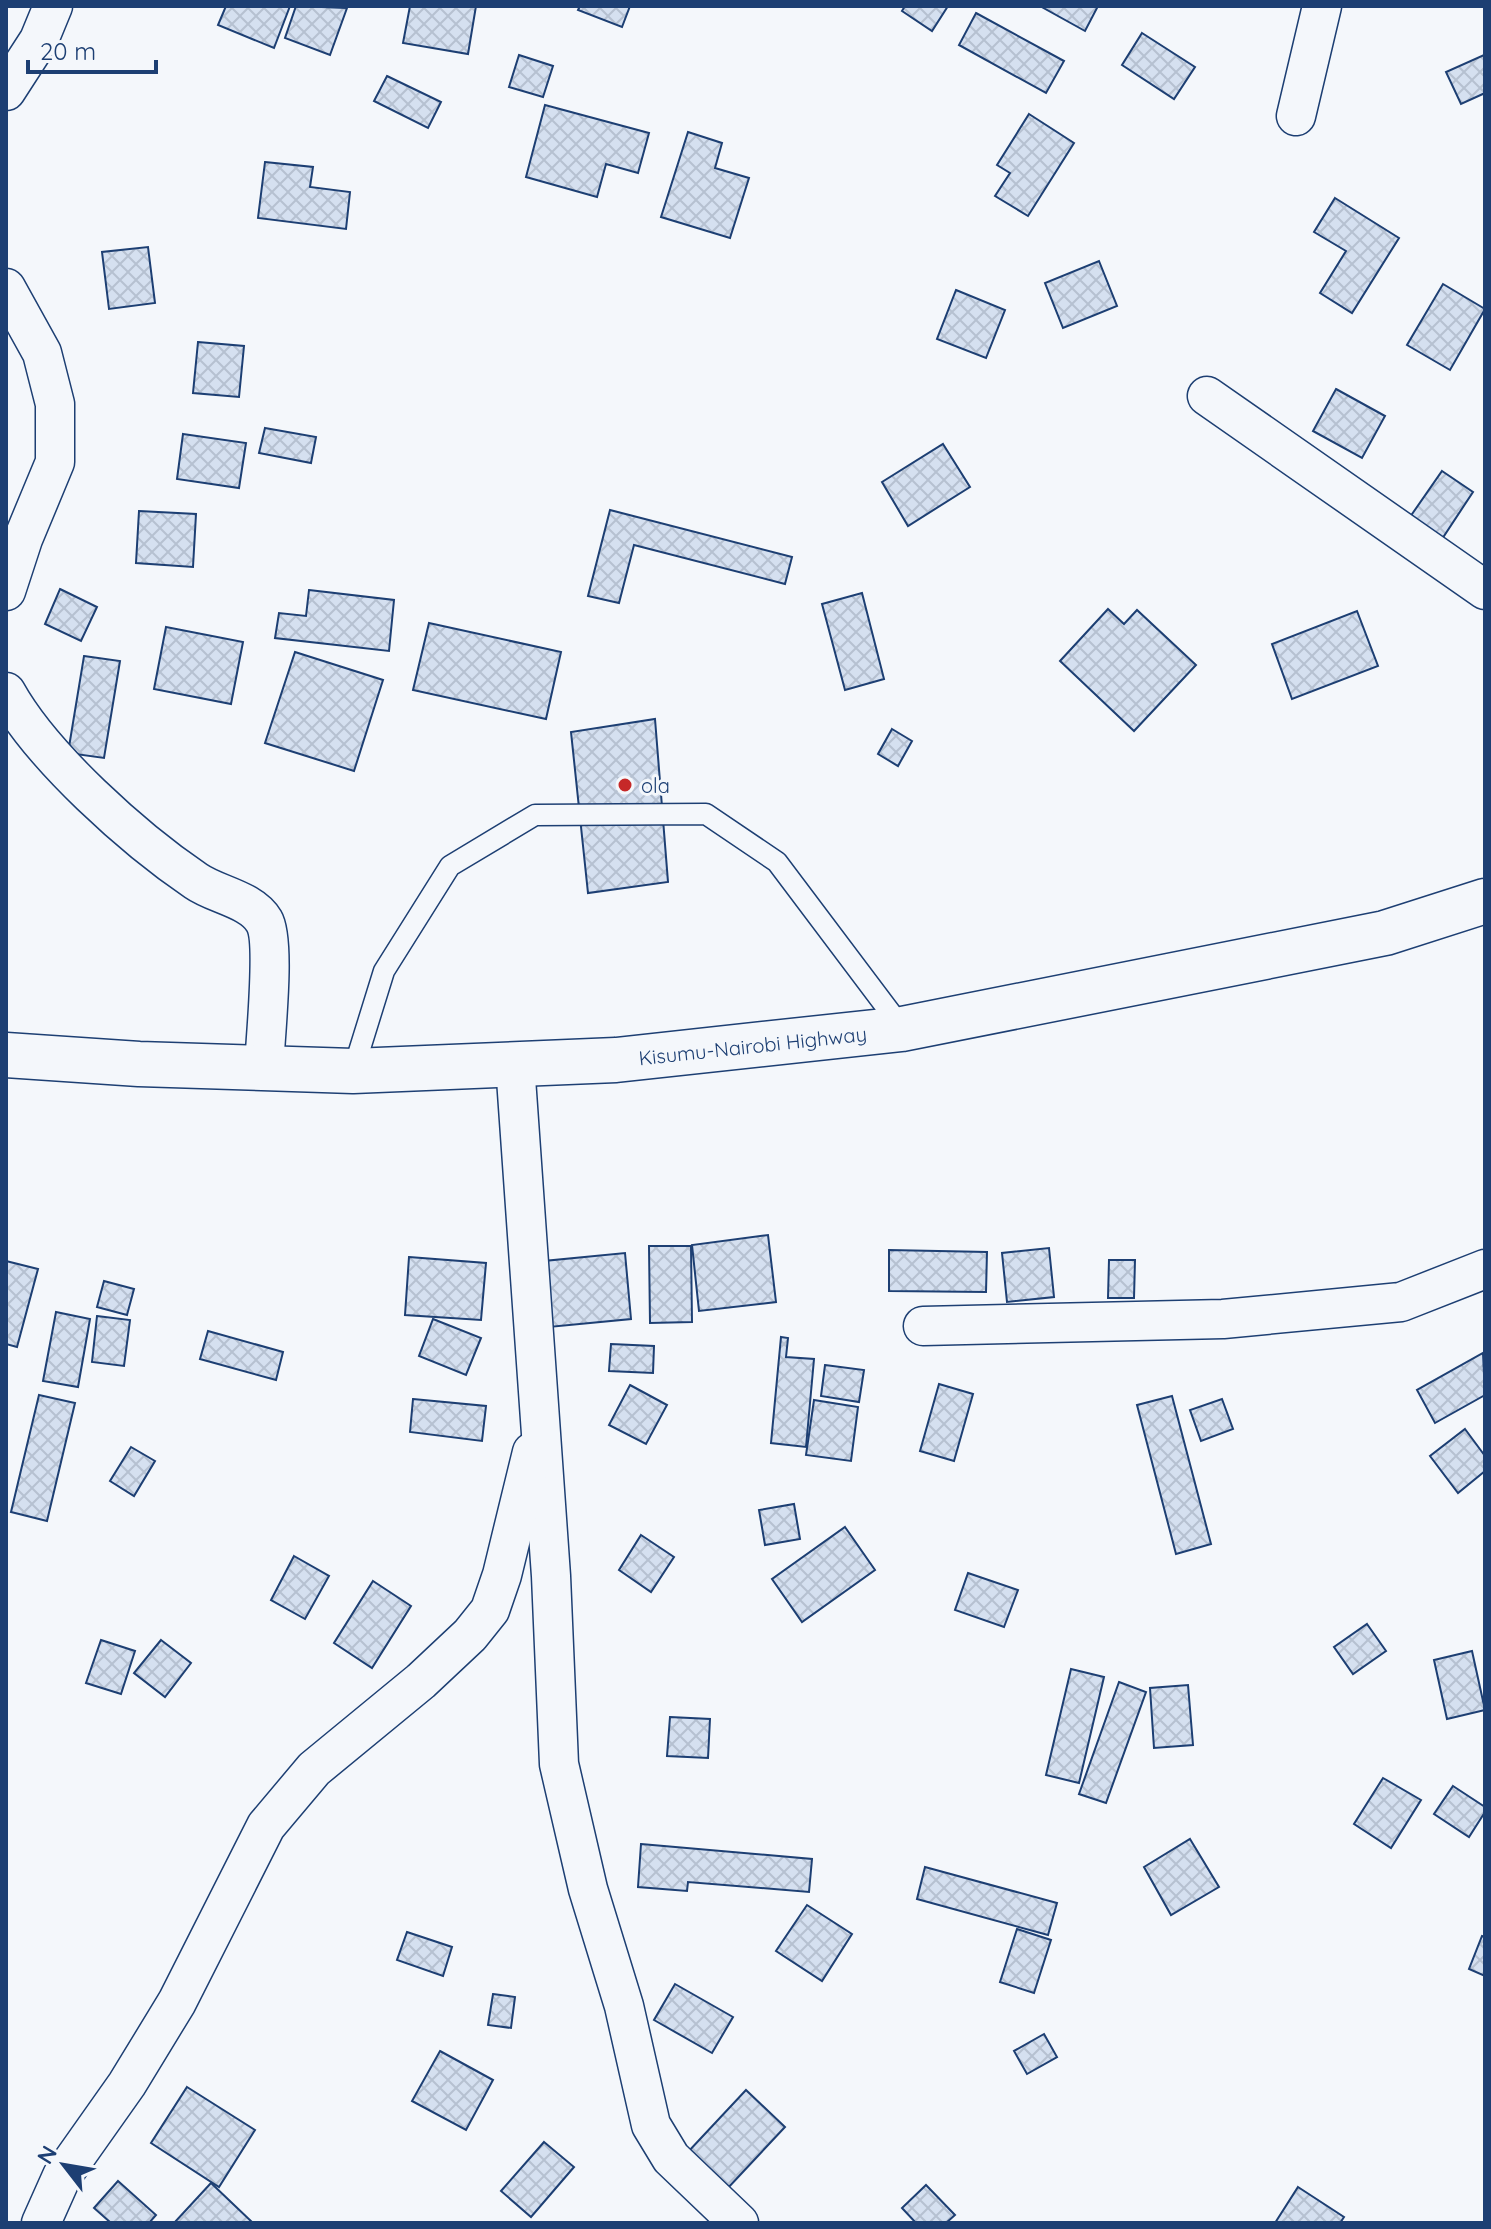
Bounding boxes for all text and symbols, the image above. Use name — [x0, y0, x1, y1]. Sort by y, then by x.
scale bar — [28, 24, 156, 74]
text: 20 m — [40, 36, 96, 66]
place label: ola — [641, 773, 670, 798]
marker: ola — [616, 776, 634, 794]
street label: Kisumu-Nairobi Highway — [637, 1020, 868, 1070]
north arrow — [24, 2125, 104, 2205]
text: N — [31, 2141, 63, 2169]

